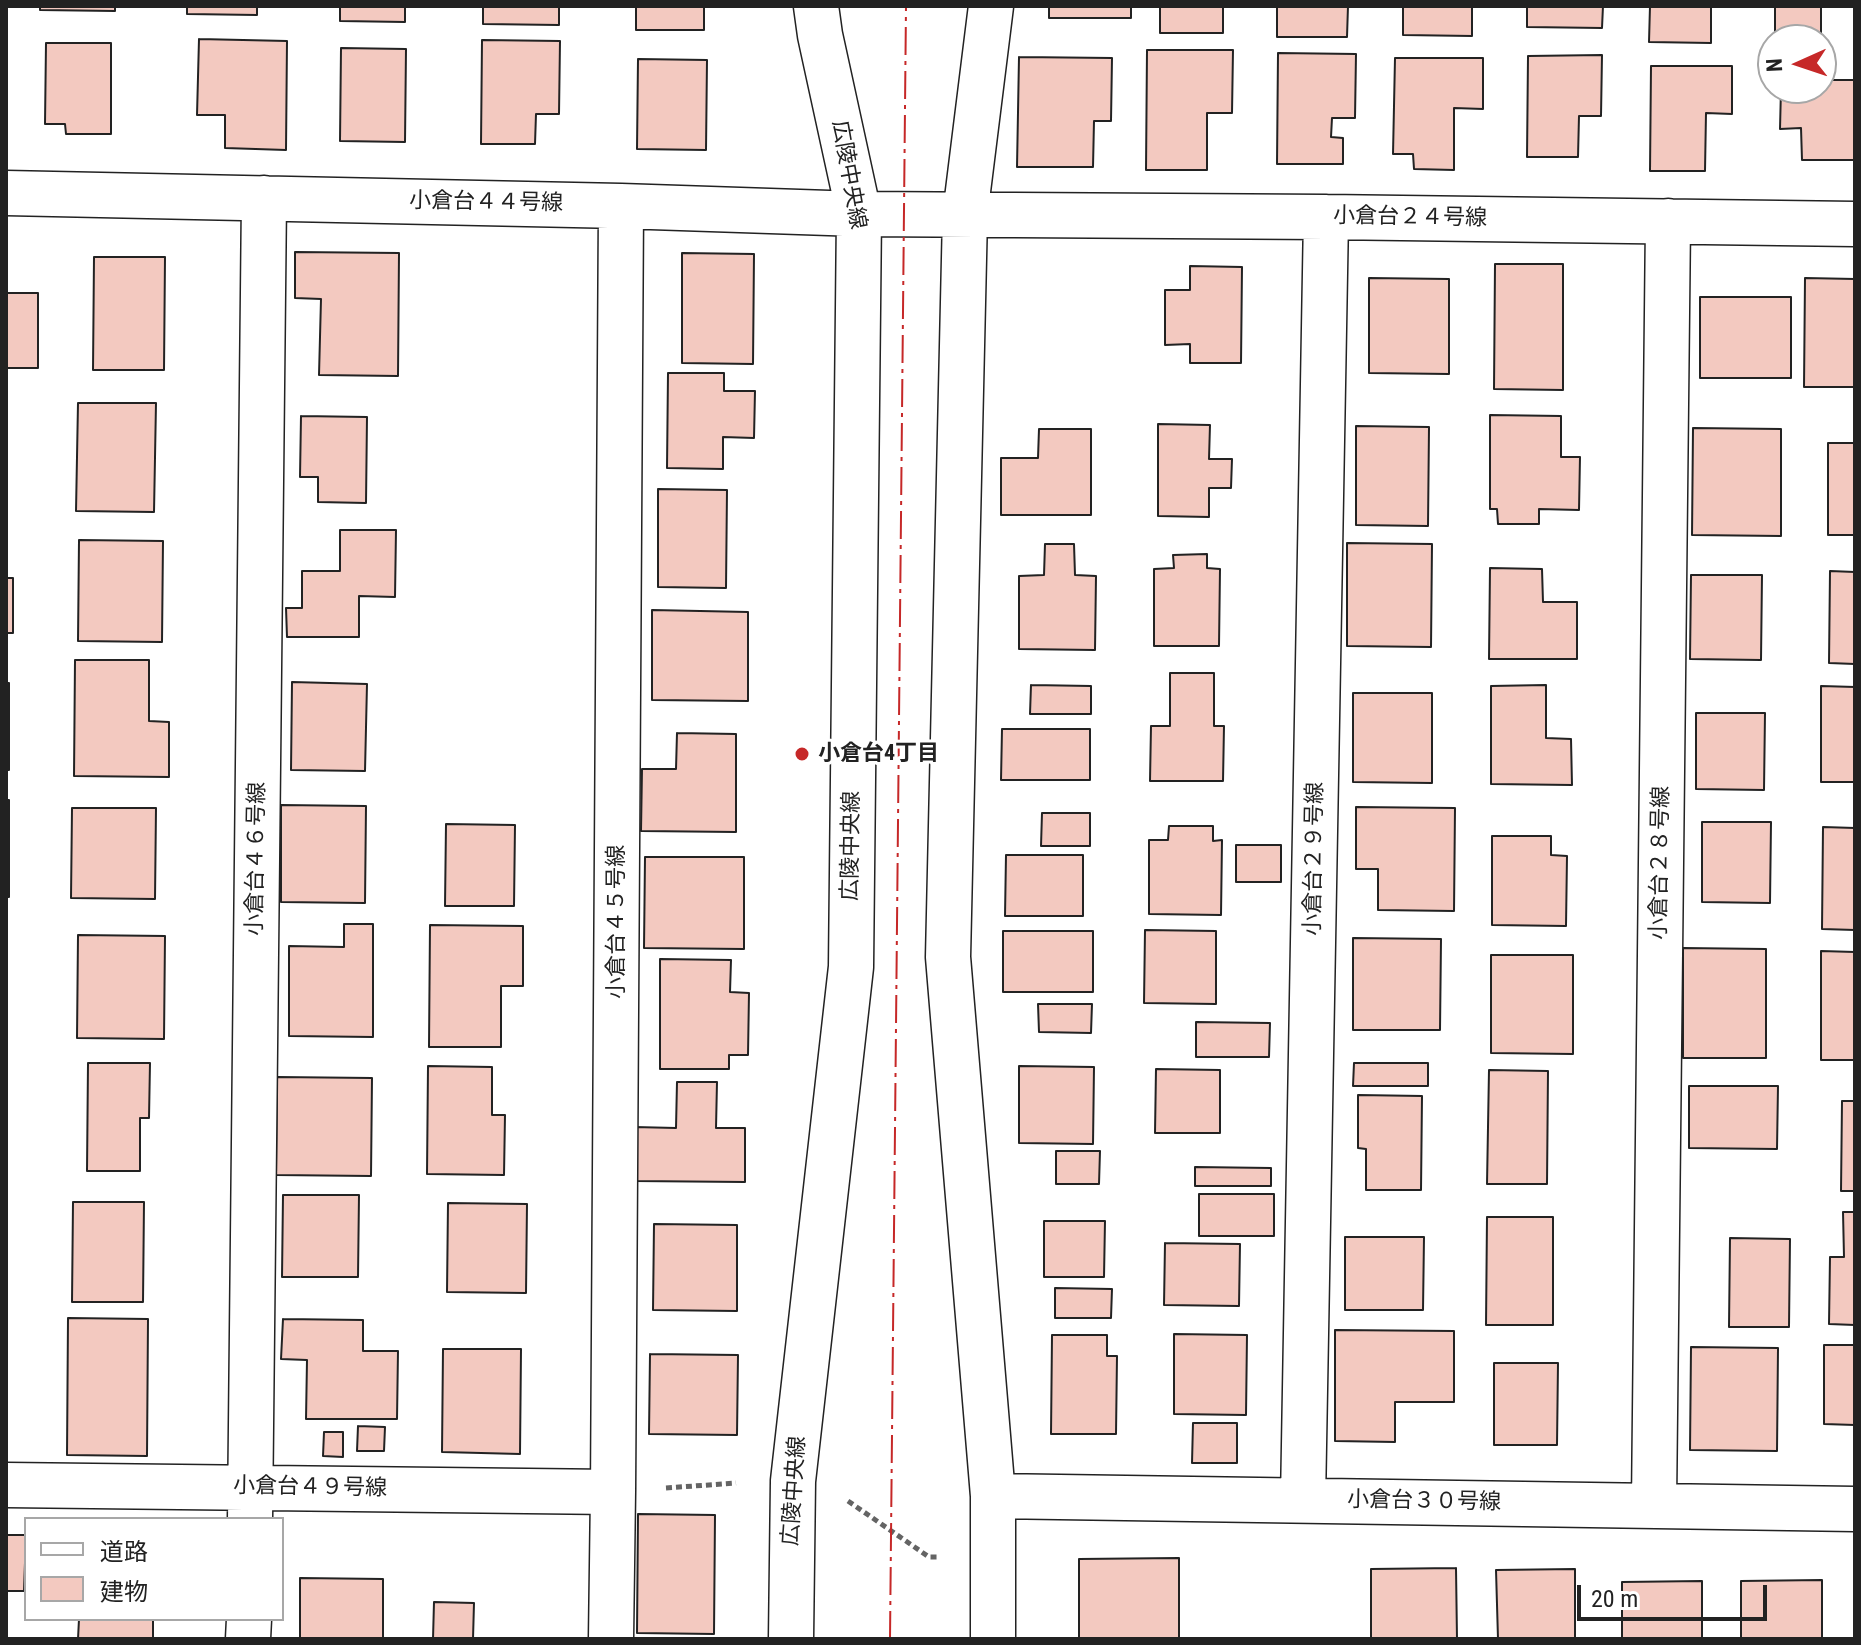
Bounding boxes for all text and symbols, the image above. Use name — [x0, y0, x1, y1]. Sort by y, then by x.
north arrow — [1757, 24, 1837, 104]
text: N — [1762, 58, 1787, 73]
street label: 広陵中央線 — [825, 119, 871, 231]
street label: 小倉台４４号線 — [409, 188, 563, 218]
street label: 小倉台２４号線 — [1333, 203, 1487, 233]
place label: 小倉台4丁目 — [818, 741, 939, 767]
marker: 小倉台4丁目 — [793, 745, 811, 763]
street label: 小倉台４６号線 — [242, 782, 272, 936]
street label: 小倉台２９号線 — [1300, 782, 1330, 936]
street label: 小倉台２８号線 — [1646, 786, 1676, 940]
street label: 広陵中央線 — [838, 791, 866, 901]
street label: 小倉台４５号線 — [604, 845, 630, 999]
street label: 広陵中央線 — [778, 1435, 812, 1547]
street label: 小倉台４９号線 — [233, 1473, 387, 1503]
street label: 小倉台３０号線 — [1347, 1487, 1501, 1517]
legend — [24, 1517, 284, 1621]
text: 道路 — [100, 1538, 148, 1566]
scale bar — [1581, 1569, 1771, 1619]
text: 建物 — [100, 1578, 148, 1606]
text: 20 m — [1591, 1585, 1638, 1613]

